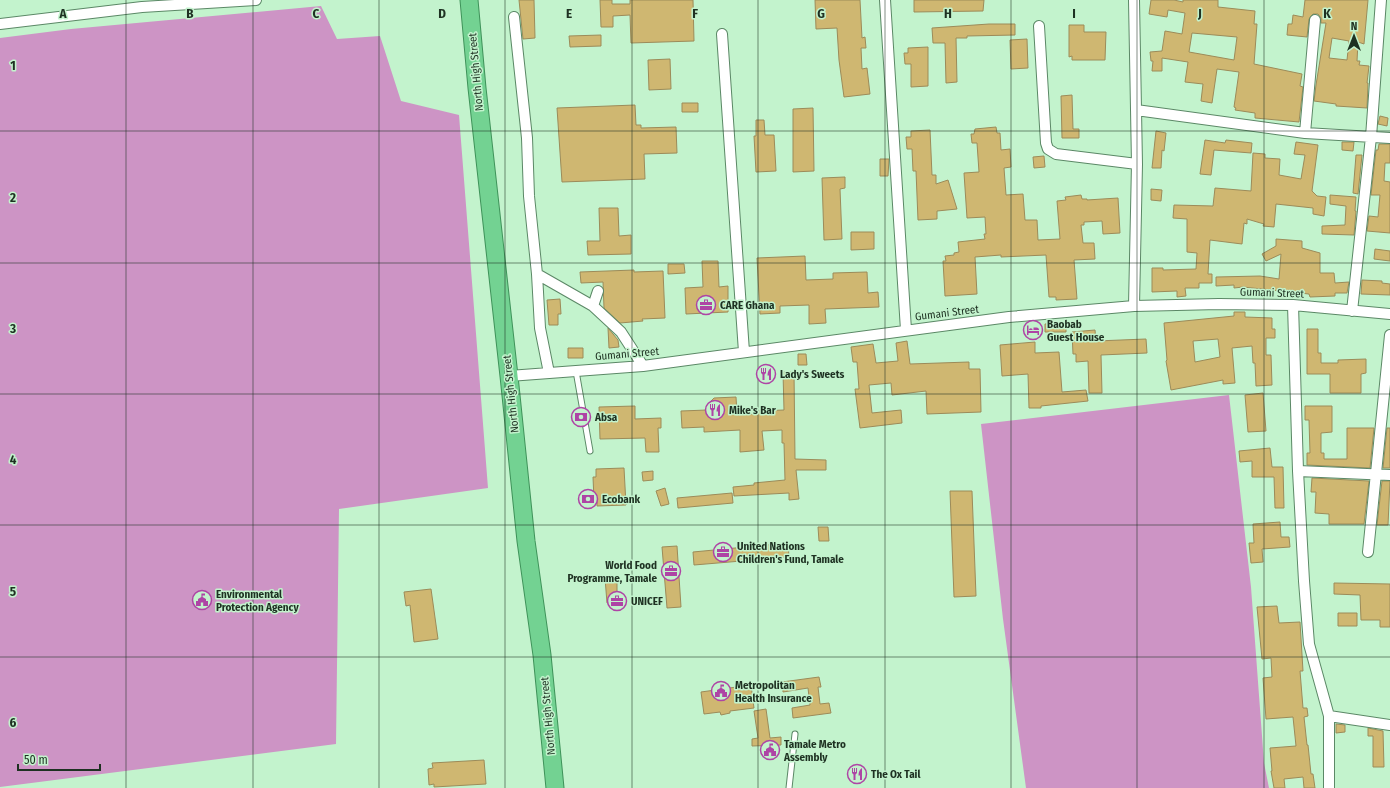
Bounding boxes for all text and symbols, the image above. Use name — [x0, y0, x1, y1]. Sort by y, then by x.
text: A — [58, 6, 67, 21]
text: B — [186, 6, 194, 21]
text: C — [313, 6, 320, 21]
text: D — [438, 6, 446, 21]
text: E — [566, 6, 572, 21]
text: F — [692, 6, 698, 21]
text: G — [817, 6, 825, 21]
text: H — [944, 6, 952, 21]
text: I — [1072, 6, 1076, 21]
text: J — [1197, 6, 1202, 21]
text: K — [1323, 6, 1331, 21]
north arrow — [1334, 16, 1374, 56]
text: N — [1351, 20, 1357, 33]
street label: North High Street — [466, 32, 486, 112]
text: 1 — [10, 58, 16, 73]
text: 2 — [9, 190, 16, 205]
street label: Gumani Street — [1240, 285, 1305, 301]
office icon: CARE Ghana — [695, 294, 717, 316]
place label: CARE Ghana — [720, 299, 775, 312]
street label: Gumani Street — [914, 303, 980, 323]
place label: Baobab Guest House — [1047, 318, 1105, 344]
hotel icon: Baobab Guest House — [1022, 319, 1044, 341]
text: 3 — [9, 321, 16, 336]
street label: Gumani Street — [595, 345, 660, 363]
street label: North High Street — [500, 354, 522, 434]
restaurant icon: Lady's Sweets — [755, 363, 777, 385]
place label: Lady's Sweets — [780, 368, 845, 381]
restaurant icon: Mike's Bar — [704, 399, 726, 421]
place label: Mike's Bar — [729, 404, 777, 417]
bank icon: Absa — [570, 406, 592, 428]
place label: Absa — [594, 411, 618, 424]
text: 4 — [10, 452, 17, 467]
bank icon: Ecobank — [577, 488, 599, 510]
place label: Ecobank — [602, 493, 641, 506]
place label: United Nations Children's Fund, Tamale — [737, 540, 844, 566]
office icon: United Nations Children's Fund, Tamale — [712, 541, 734, 563]
place label: World Food Programme, Tamale — [567, 559, 657, 585]
office icon: World Food Programme, Tamale — [660, 560, 682, 582]
text: 5 — [10, 584, 16, 599]
place label: Environmental Protection Agency — [216, 588, 299, 614]
public building icon: Environmental Protection Agency — [191, 589, 213, 611]
office icon: UNICEF — [606, 590, 628, 612]
place label: UNICEF — [631, 595, 663, 608]
street label: North High Street — [538, 676, 558, 756]
place label: Metropolitan Health Insurance — [735, 679, 812, 705]
public building icon: Metropolitan Health Insurance — [710, 680, 732, 702]
text: 6 — [10, 715, 17, 730]
place label: Tamale Metro Assembly — [783, 738, 846, 764]
public building icon: Tamale Metro Assembly — [759, 739, 781, 761]
scale bar — [18, 746, 100, 772]
text: 50 m — [24, 753, 48, 767]
restaurant icon: The Ox Tail — [846, 763, 868, 785]
place label: The Ox Tail — [871, 768, 921, 781]

